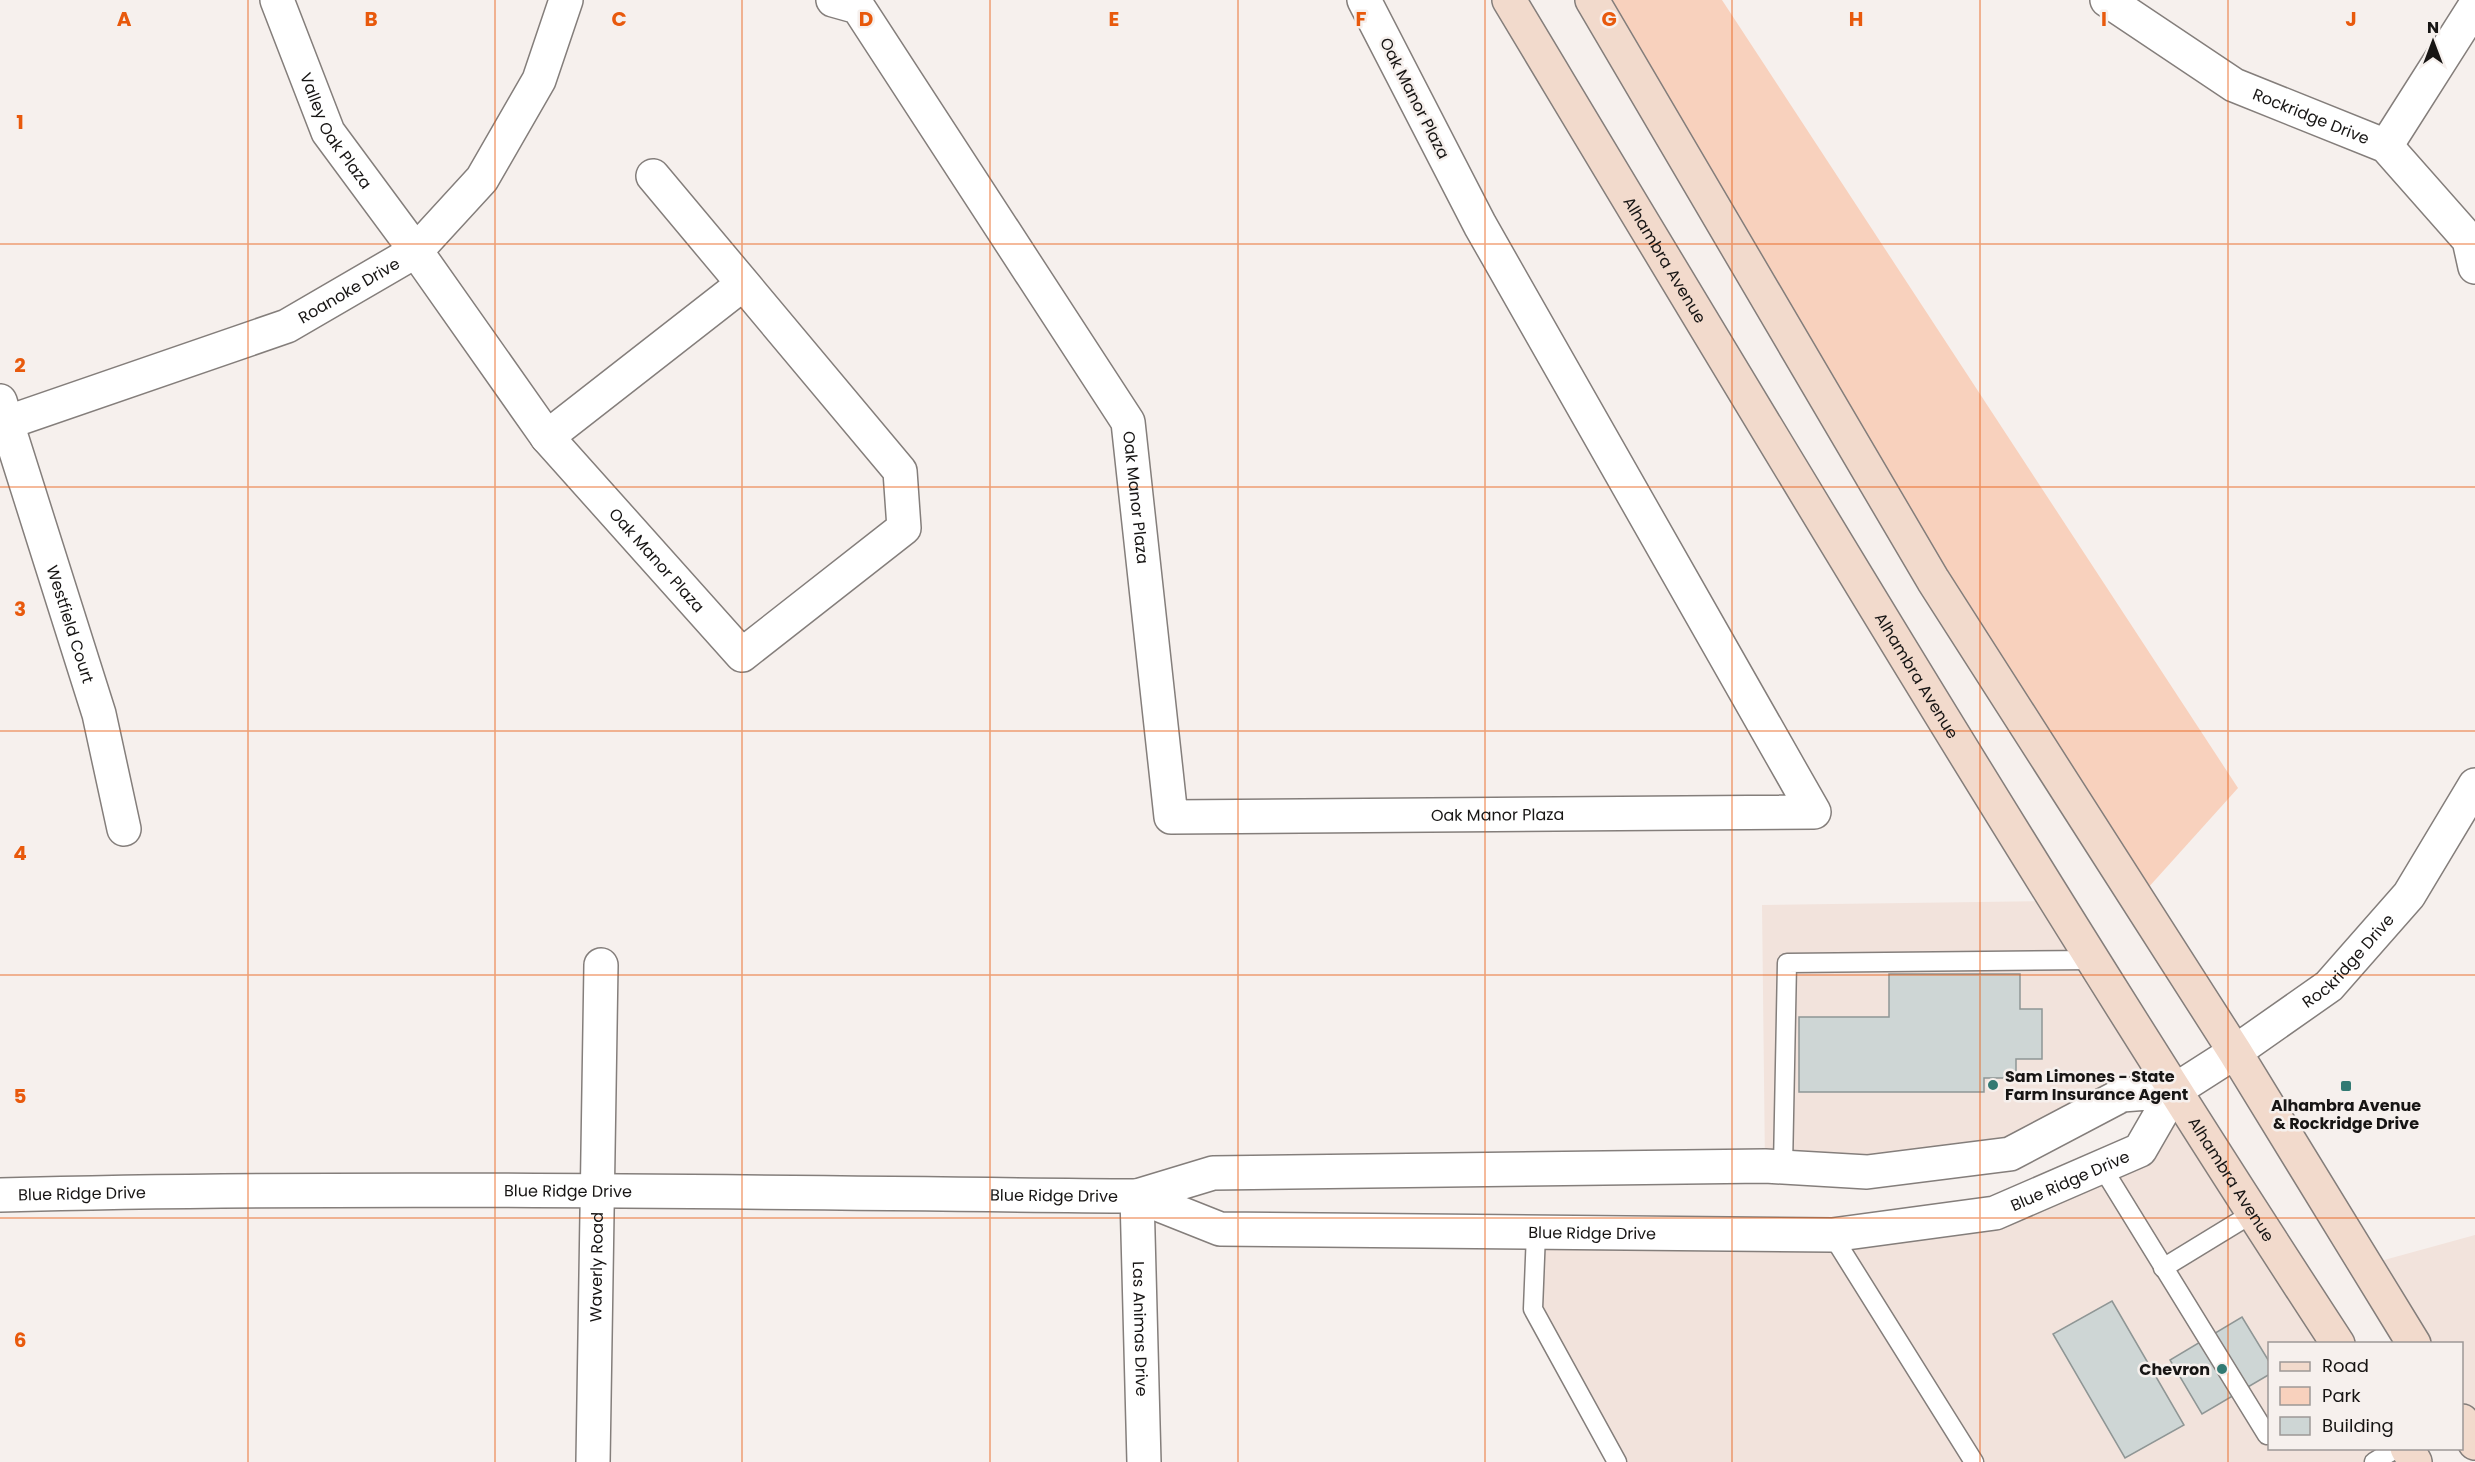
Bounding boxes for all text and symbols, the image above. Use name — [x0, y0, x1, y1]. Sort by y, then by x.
text: A — [117, 5, 132, 33]
text: B — [364, 5, 378, 33]
text: C — [611, 5, 627, 33]
text: D — [859, 5, 873, 33]
text: E — [1109, 5, 1119, 33]
text: F — [1356, 5, 1367, 33]
text: G — [1601, 5, 1617, 33]
text: H — [1849, 5, 1863, 33]
text: I — [2101, 5, 2107, 33]
text: J — [2345, 5, 2357, 33]
north arrow — [2403, 12, 2463, 72]
text: N — [2427, 16, 2439, 39]
street label: Oak Manor Plaza — [1374, 34, 1455, 163]
street label: Valley Oak Plaza — [294, 69, 377, 194]
street label: Rockridge Drive — [2249, 83, 2373, 150]
text: 1 — [16, 108, 24, 136]
street label: Alhambra Avenue — [1618, 192, 1712, 328]
street label: Roanoke Drive — [294, 252, 404, 329]
text: 2 — [14, 351, 26, 379]
street label: Oak Manor Plaza — [1117, 430, 1154, 565]
street label: Oak Manor Plaza — [604, 503, 710, 618]
street label: Westfield Court — [41, 562, 100, 686]
text: 3 — [14, 595, 26, 623]
street label: Alhambra Avenue — [1869, 608, 1964, 743]
street label: Oak Manor Plaza — [1431, 803, 1564, 827]
text: 4 — [13, 839, 27, 867]
street label: Rockridge Drive — [2298, 909, 2400, 1013]
place label: Sam Limones - State Farm Insurance Agent — [2005, 1065, 2188, 1106]
marker: Sam Limones - State Farm Insurance Agent — [1986, 1078, 2000, 1092]
marker: Alhambra Avenue & Rockridge Drive — [2339, 1079, 2353, 1093]
text: 5 — [14, 1082, 27, 1110]
place label: Alhambra Avenue & Rockridge Drive — [2271, 1094, 2421, 1135]
street label: Alhambra Avenue — [2183, 1112, 2280, 1246]
street label: Blue Ridge Drive — [2007, 1145, 2133, 1217]
street label: Blue Ridge Drive — [504, 1179, 632, 1203]
street label: Blue Ridge Drive — [18, 1181, 146, 1207]
street label: Blue Ridge Drive — [990, 1184, 1118, 1208]
street label: Waverly Road — [584, 1212, 609, 1322]
street label: Blue Ridge Drive — [1528, 1221, 1656, 1245]
street label: Las Animas Drive — [1127, 1261, 1153, 1397]
text: 6 — [14, 1326, 26, 1354]
legend — [2268, 1342, 2463, 1450]
text: Road — [2322, 1353, 2369, 1378]
place label: Chevron — [2139, 1358, 2210, 1381]
marker: Chevron — [2215, 1362, 2229, 1376]
text: Park — [2322, 1383, 2361, 1408]
text: Building — [2322, 1413, 2394, 1438]

